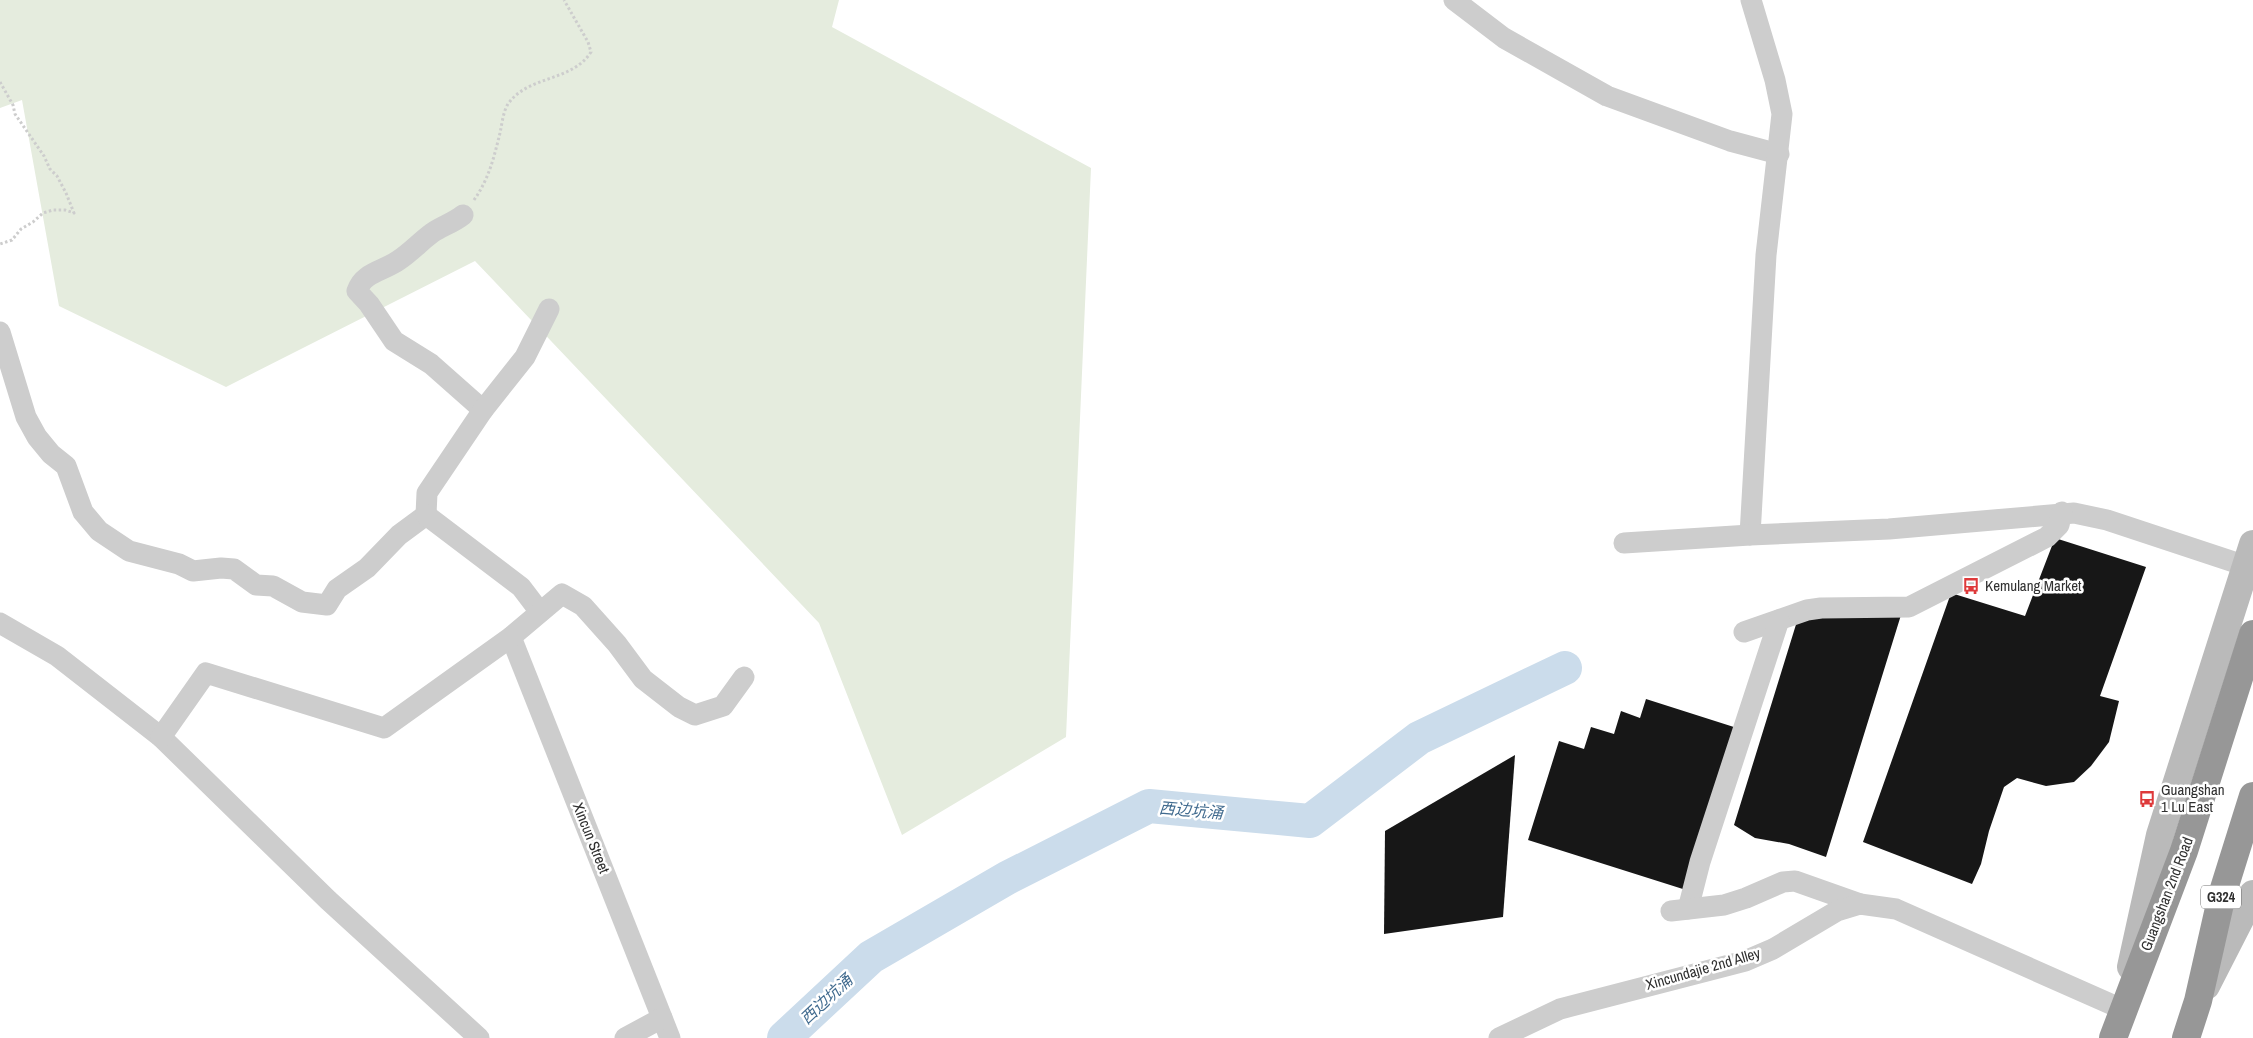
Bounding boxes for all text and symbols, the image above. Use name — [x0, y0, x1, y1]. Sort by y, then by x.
place label: Kemulang Market — [1985, 575, 2082, 596]
bus stop icon: Kemulang Market — [1961, 576, 1981, 596]
place label: Guangshan 1 Lu East — [2161, 779, 2225, 817]
bus stop icon: Guangshan 1 Lu East — [2137, 789, 2157, 809]
water label: 西边坑涌 — [1158, 796, 1226, 824]
street label: Xincun Street — [568, 799, 615, 877]
street label: Guangshan 2nd Road — [2135, 834, 2198, 954]
road number: G324 — [2201, 886, 2241, 909]
street label: Xincundajie 2nd Alley — [1643, 942, 1763, 995]
water label: 西边坑涌 — [795, 968, 858, 1029]

